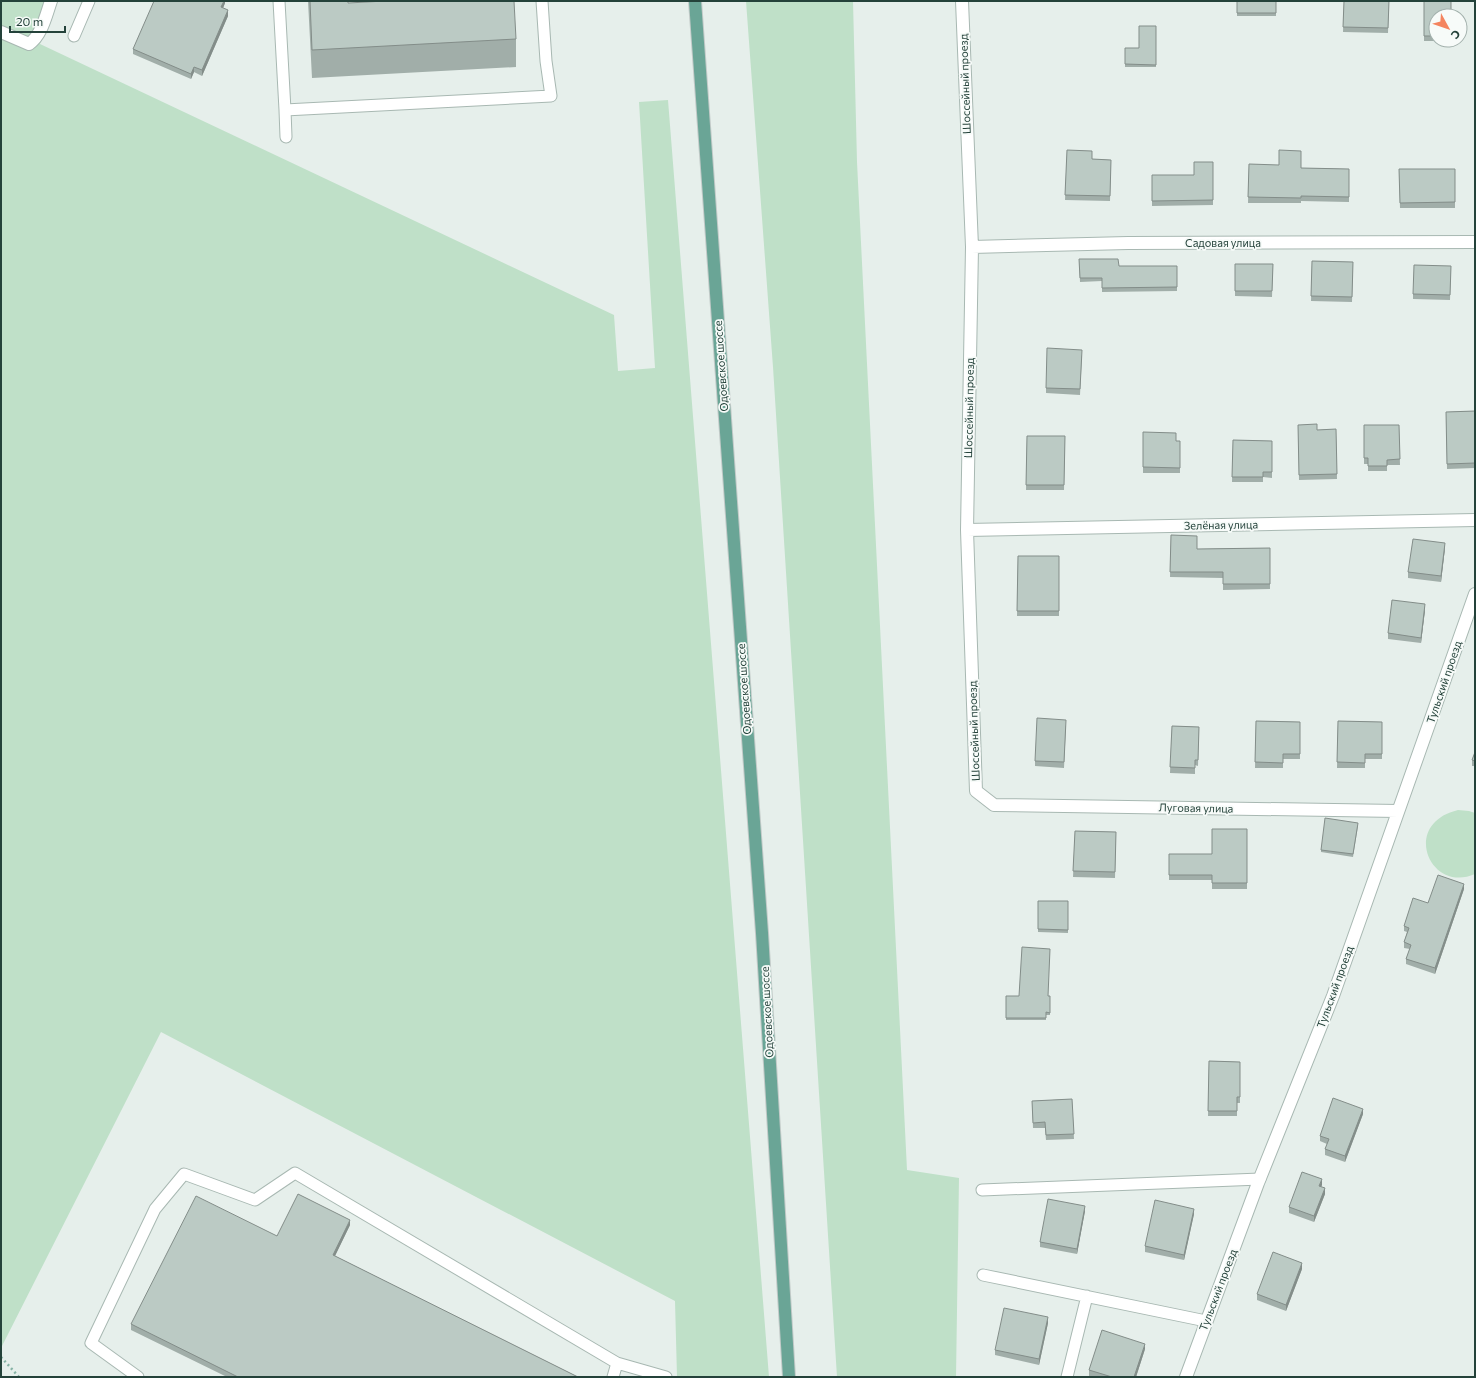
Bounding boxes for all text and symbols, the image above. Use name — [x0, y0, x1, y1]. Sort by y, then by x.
scale bar — [10, 8, 65, 34]
north arrow — [1428, 8, 1468, 48]
text: 20 m — [16, 14, 43, 28]
text: С — [1448, 28, 1463, 42]
street label: Шоссейный проезд — [956, 33, 973, 134]
street label: Садовая улица — [1185, 236, 1261, 249]
street label: Одоевское шоссе — [711, 320, 730, 412]
street label: Шоссейный проезд — [961, 357, 976, 458]
street label: Зелёная улица — [1184, 517, 1258, 532]
street label: Тульский проезд — [1423, 638, 1464, 725]
street label: Одоевское шоссе — [734, 643, 753, 735]
street label: Шоссейный проезд — [965, 680, 982, 781]
street label: Луговая улица — [1159, 800, 1234, 815]
street label: Тульский проезд — [1314, 943, 1356, 1030]
street label: Одоевское шоссе — [758, 966, 775, 1058]
street label: Тульский проезд — [1196, 1247, 1239, 1333]

